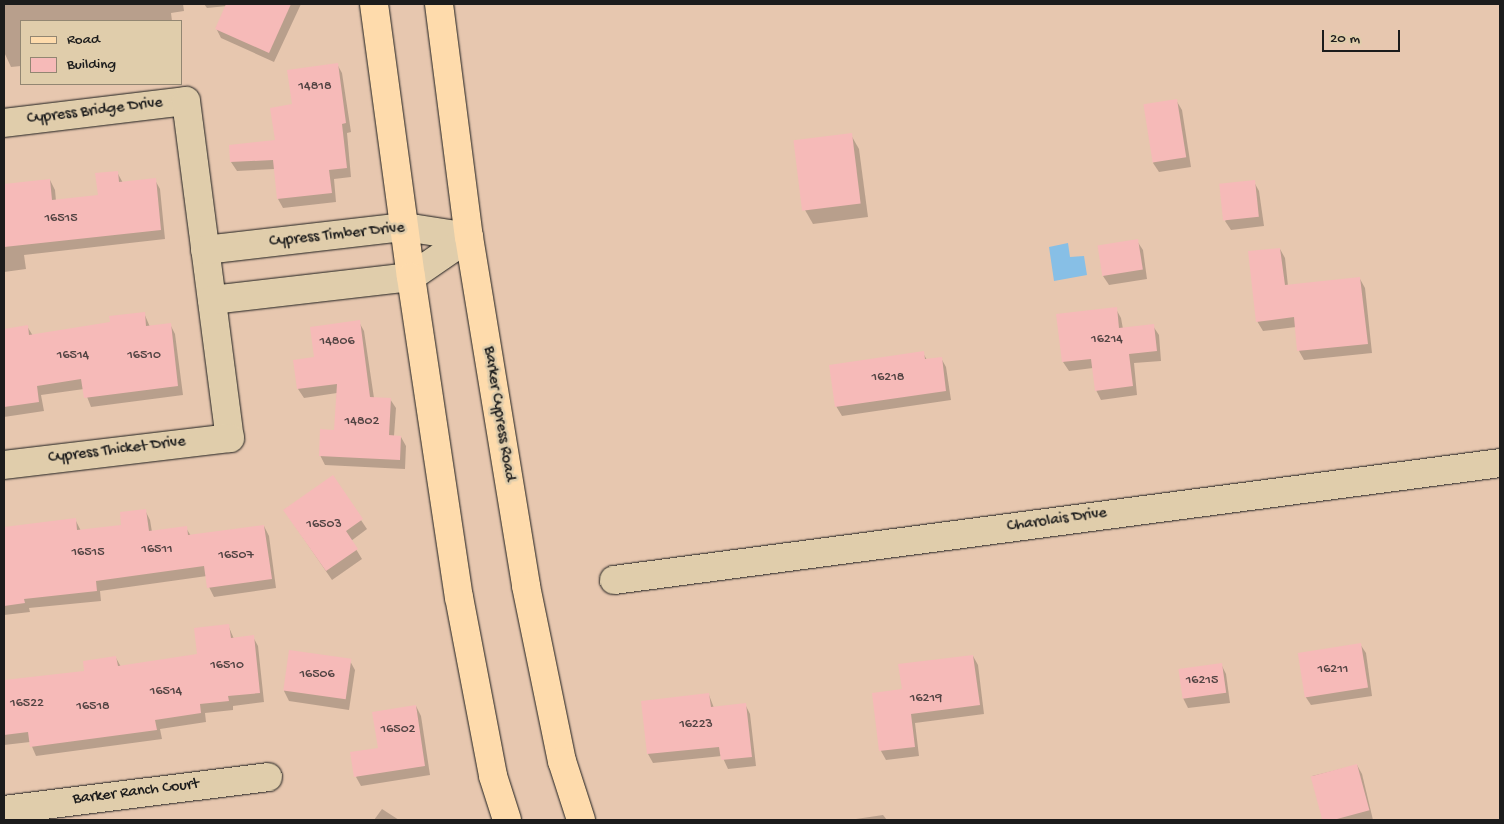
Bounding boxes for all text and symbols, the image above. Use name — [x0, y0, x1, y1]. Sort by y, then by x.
legend — [20, 20, 182, 85]
scale bar — [1324, 20, 1402, 52]
text: 20 m — [1330, 30, 1360, 48]
text: Road — [67, 31, 100, 49]
text: Building — [67, 56, 116, 74]
house number: 14818 — [298, 79, 332, 95]
street label: Cypress Bridge Drive — [26, 94, 164, 130]
house number: 16515 — [44, 211, 78, 227]
street label: Cypress Timber Drive — [268, 219, 406, 253]
house number: 16214 — [1091, 332, 1123, 348]
house number: 14806 — [320, 334, 354, 350]
street label: Barker Cypress Road — [478, 345, 518, 483]
house number: 16514 — [57, 348, 89, 364]
house number: 16510 — [127, 348, 161, 364]
house number: 16218 — [872, 370, 904, 386]
house number: 14802 — [345, 414, 379, 430]
street label: Cypress Thicket Drive — [47, 433, 187, 469]
street label: Charolais Drive — [1006, 504, 1108, 538]
house number: 16503 — [306, 517, 342, 533]
house number: 16511 — [141, 542, 173, 558]
house number: 16515 — [71, 545, 105, 561]
house number: 16507 — [218, 548, 254, 564]
house number: 16510 — [210, 658, 244, 674]
house number: 16211 — [1318, 662, 1348, 678]
house number: 16506 — [299, 667, 335, 683]
house number: 16215 — [1186, 673, 1218, 689]
house number: 16514 — [150, 684, 182, 700]
house number: 16219 — [910, 691, 942, 707]
house number: 16522 — [10, 696, 44, 712]
house number: 16518 — [76, 699, 110, 715]
house number: 16223 — [679, 717, 713, 733]
house number: 16502 — [381, 722, 415, 738]
street label: Barker Ranch Court — [72, 776, 200, 810]

